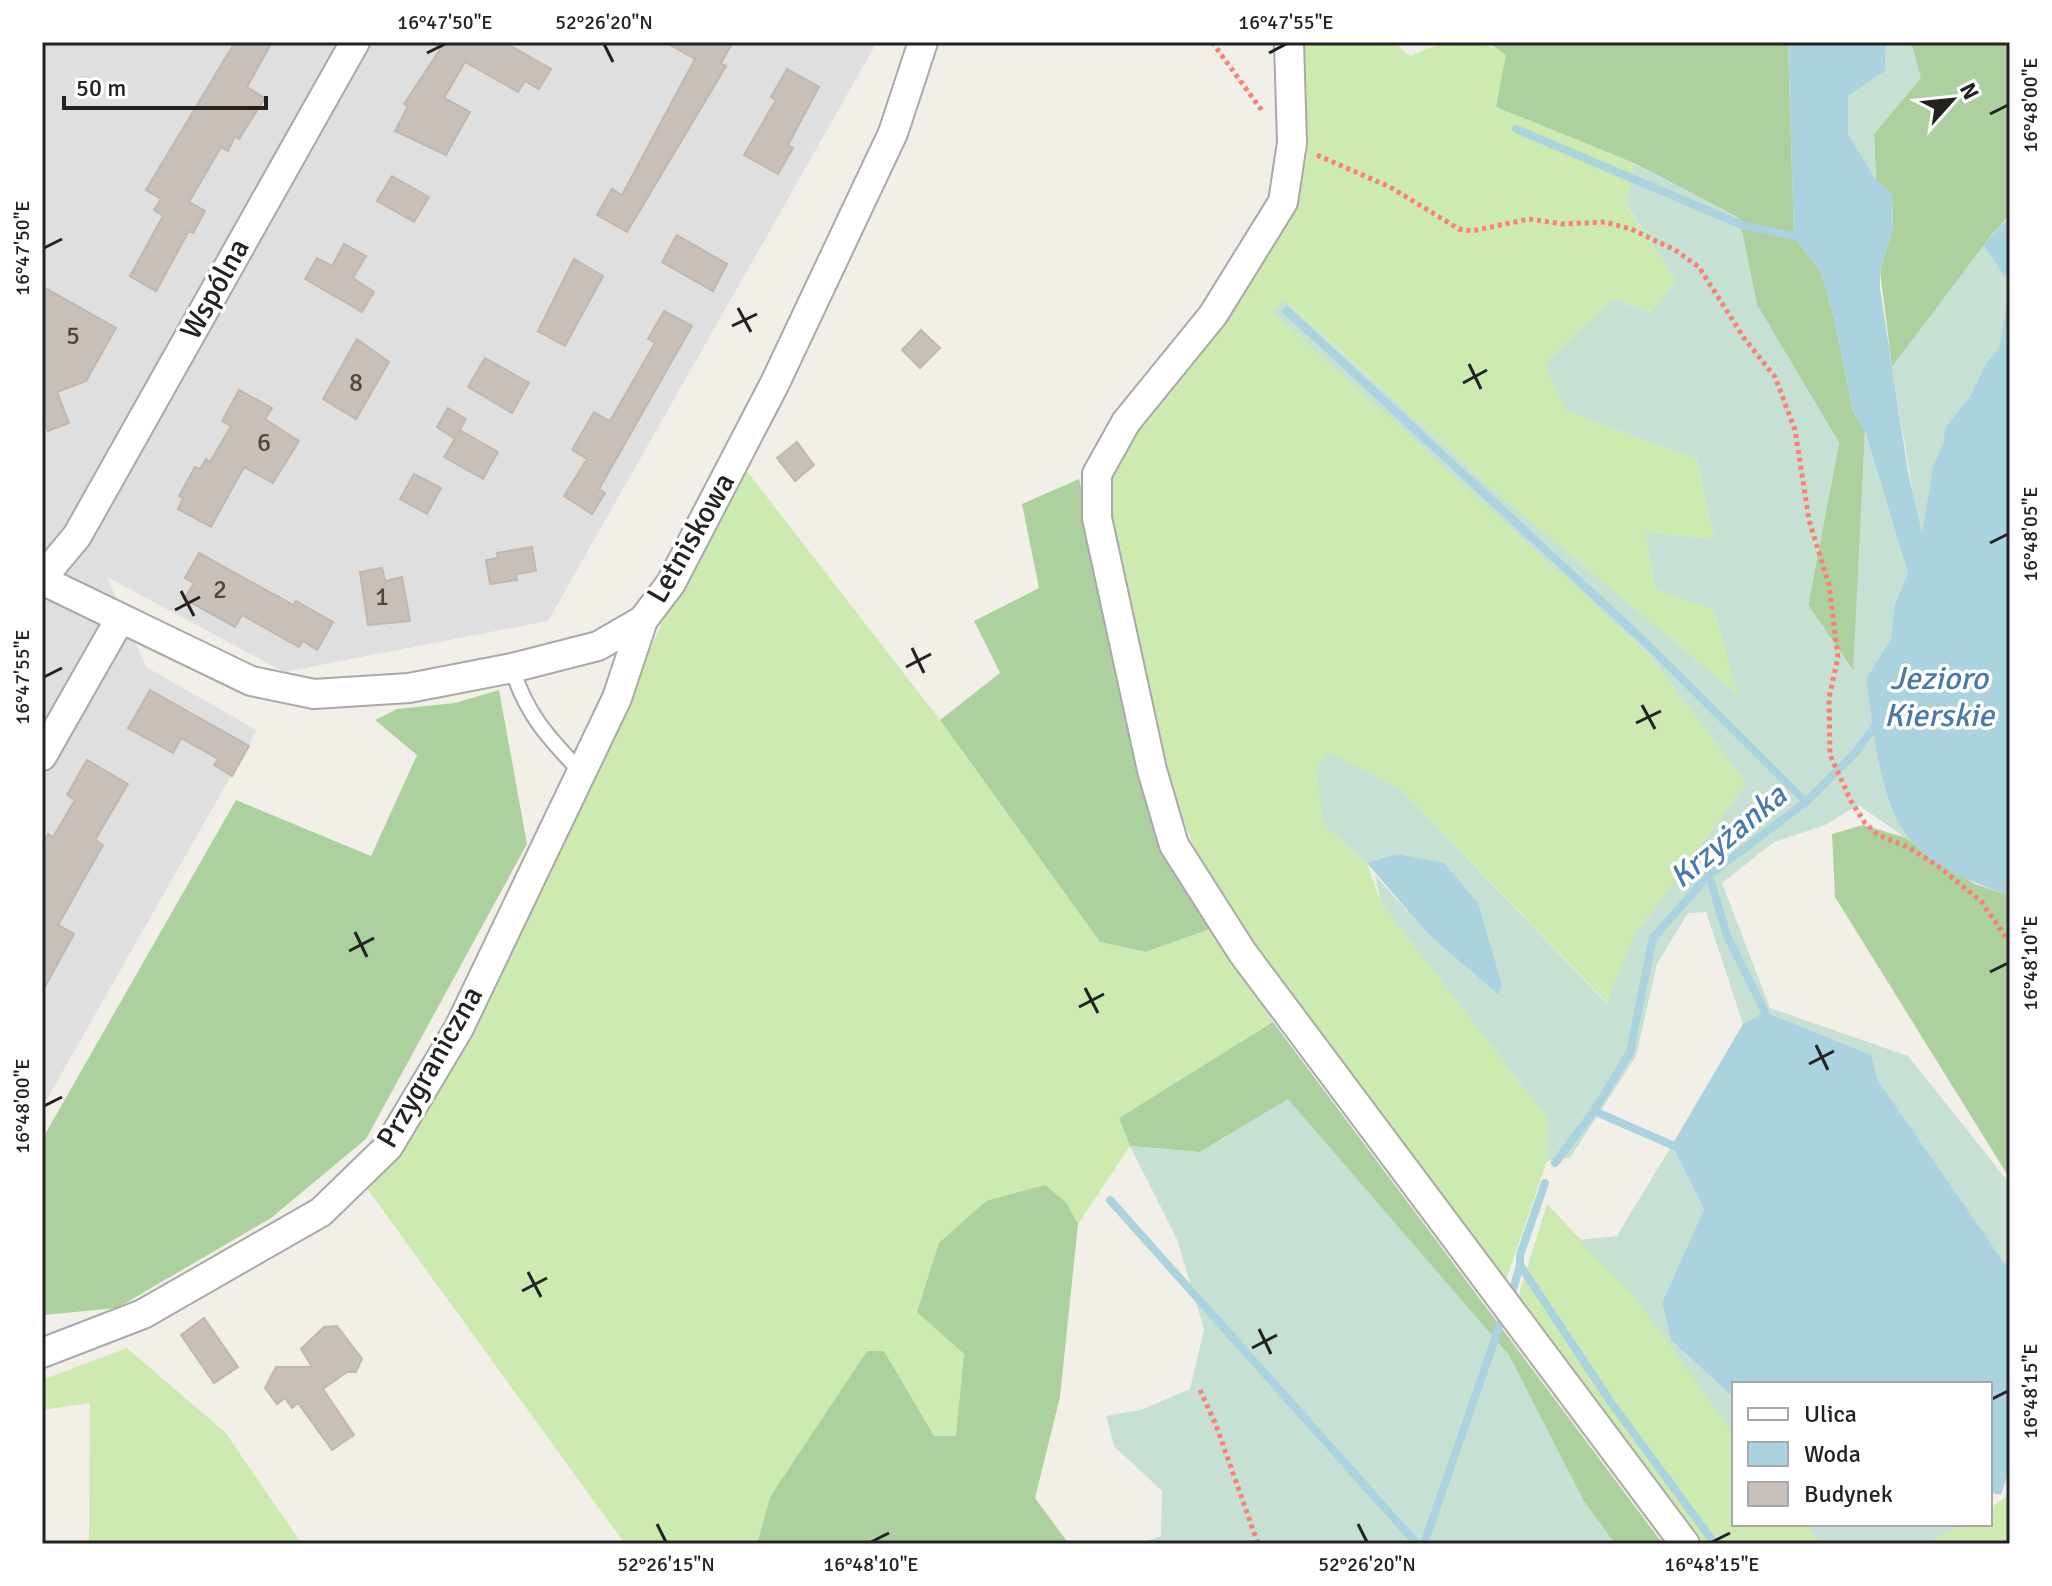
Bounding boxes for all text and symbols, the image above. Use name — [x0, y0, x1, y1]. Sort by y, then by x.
text: 16°47'50"E — [397, 10, 493, 35]
text: 52°26'20"N — [555, 10, 653, 35]
text: 16°47'55"E — [1238, 10, 1334, 35]
text: 16°48'00"E — [2018, 57, 2043, 153]
scale bar — [64, 60, 266, 110]
north arrow — [1912, 60, 1992, 140]
text: 50 m — [76, 73, 126, 103]
text: N — [1954, 78, 1985, 104]
text: 16°47'50"E — [10, 200, 35, 296]
street label: Wspólna — [172, 232, 258, 346]
house number: 5 — [66, 320, 80, 352]
house number: 8 — [349, 367, 363, 399]
house number: 6 — [257, 427, 271, 459]
street label: Letniskowa — [639, 466, 743, 610]
text: 16°48'05"E — [2018, 486, 2043, 582]
house number: 2 — [213, 574, 227, 606]
house number: 1 — [375, 581, 389, 613]
text: 16°47'55"E — [10, 629, 35, 725]
water label: Jezioro Kierskie — [1884, 659, 1996, 735]
water label: Krzyżanka — [1662, 775, 1795, 896]
text: 16°48'10"E — [2018, 915, 2043, 1011]
street label: Przygraniczna — [369, 980, 491, 1154]
text: 16°48'00"E — [10, 1058, 35, 1154]
text: 16°48'15"E — [2018, 1343, 2043, 1439]
legend — [1732, 1382, 1992, 1526]
text: Ulica — [1804, 1399, 1857, 1429]
text: Woda — [1804, 1439, 1861, 1469]
text: Budynek — [1804, 1479, 1893, 1509]
text: 52°26'15"N — [617, 1552, 715, 1577]
text: 16°48'10"E — [823, 1552, 919, 1577]
text: 52°26'20"N — [1318, 1552, 1416, 1577]
text: 16°48'15"E — [1664, 1552, 1760, 1577]

